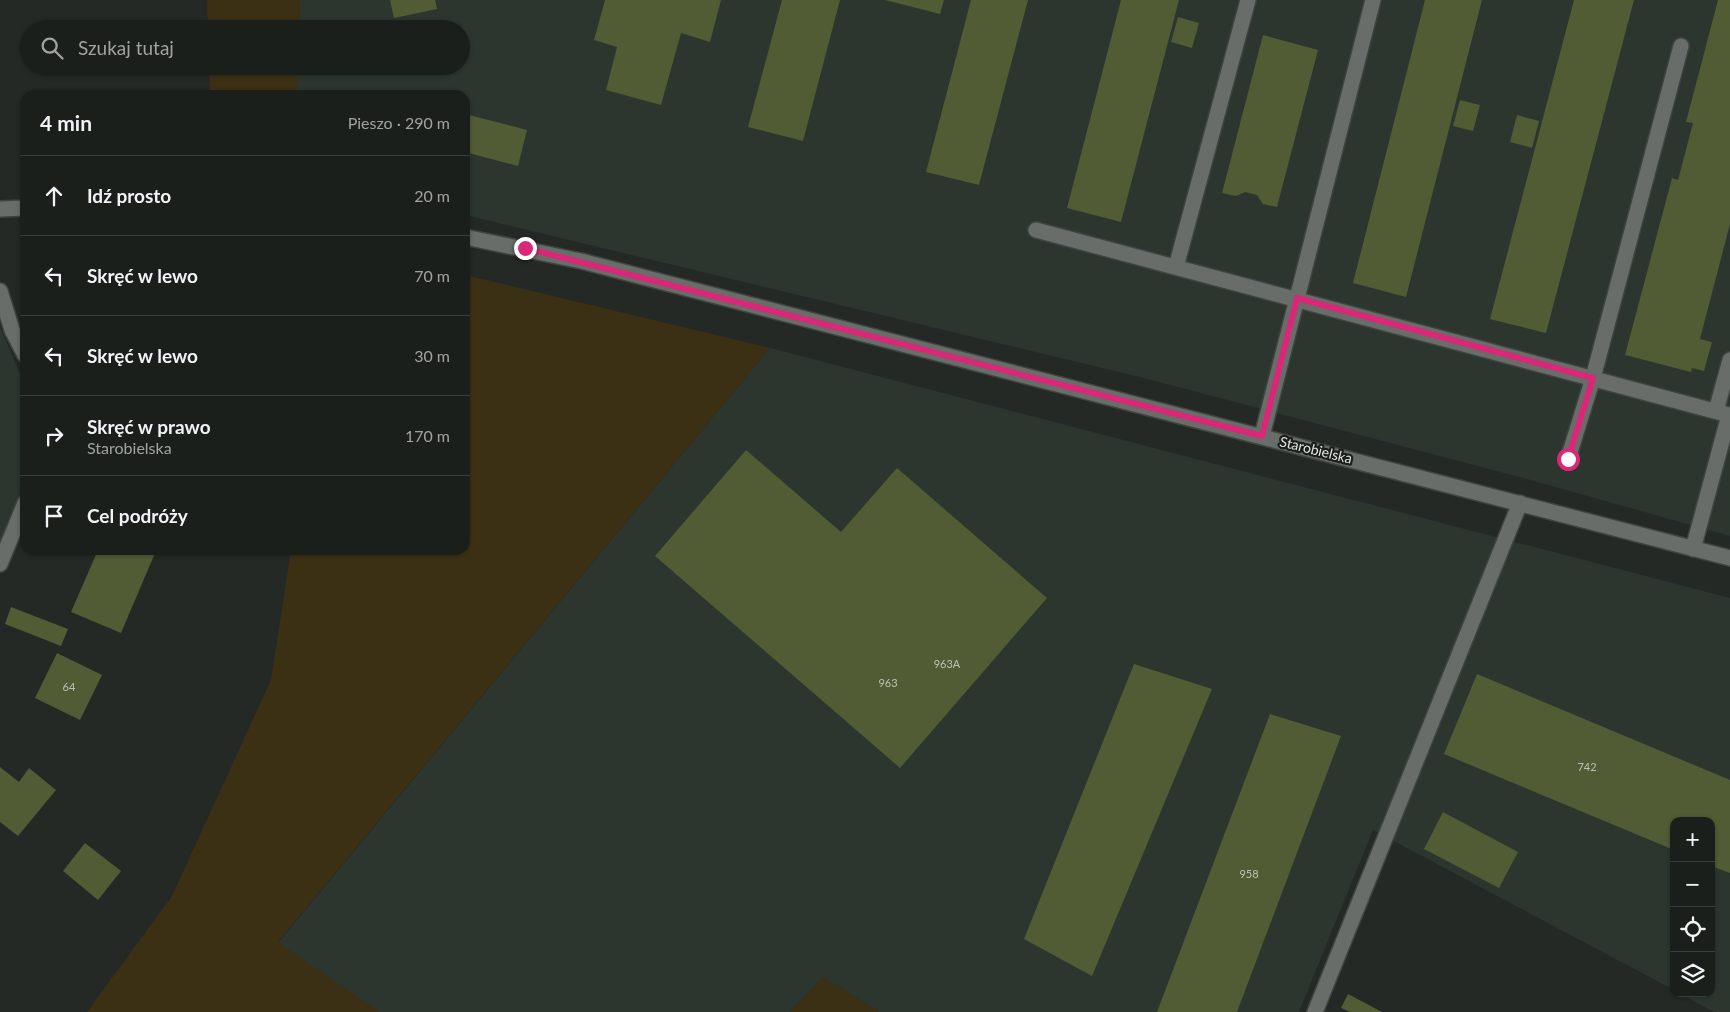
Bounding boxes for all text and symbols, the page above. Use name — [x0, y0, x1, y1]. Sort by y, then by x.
search box — [20, 20, 470, 75]
icon: search — [38, 34, 66, 62]
text: Szukaj tutaj — [78, 36, 174, 59]
text: 4 min — [40, 110, 92, 135]
text: Pieszo · 290 m — [348, 113, 450, 132]
icon: ahead — [40, 182, 68, 210]
text: Idź prosto — [87, 184, 171, 207]
text: 20 m — [414, 186, 450, 205]
route end — [514, 237, 537, 260]
icon: left — [40, 262, 68, 290]
text: Skręć w lewo — [87, 264, 198, 287]
text: 70 m — [414, 266, 450, 285]
icon: left — [40, 342, 68, 370]
text: Skręć w lewo — [87, 344, 198, 367]
text: 30 m — [414, 346, 450, 365]
text: Skręć w prawo — [87, 415, 211, 438]
icon: right — [40, 422, 68, 450]
text: 170 m — [405, 426, 450, 445]
street label: Starobielska — [1278, 432, 1354, 467]
text: Starobielska — [87, 438, 172, 457]
route start — [1557, 448, 1580, 471]
icon: arrive — [40, 502, 68, 530]
text: Cel podróży — [87, 504, 188, 527]
house number: 963A — [934, 657, 961, 670]
house number: 963 — [878, 676, 898, 689]
house number: 64 — [63, 680, 76, 693]
house number: 742 — [1577, 760, 1597, 773]
map controls — [1670, 817, 1715, 997]
button: + — [1670, 817, 1715, 862]
button: − — [1670, 862, 1715, 907]
house number: 958 — [1239, 867, 1259, 880]
button: locate — [1670, 907, 1715, 952]
button: layers — [1670, 952, 1715, 997]

